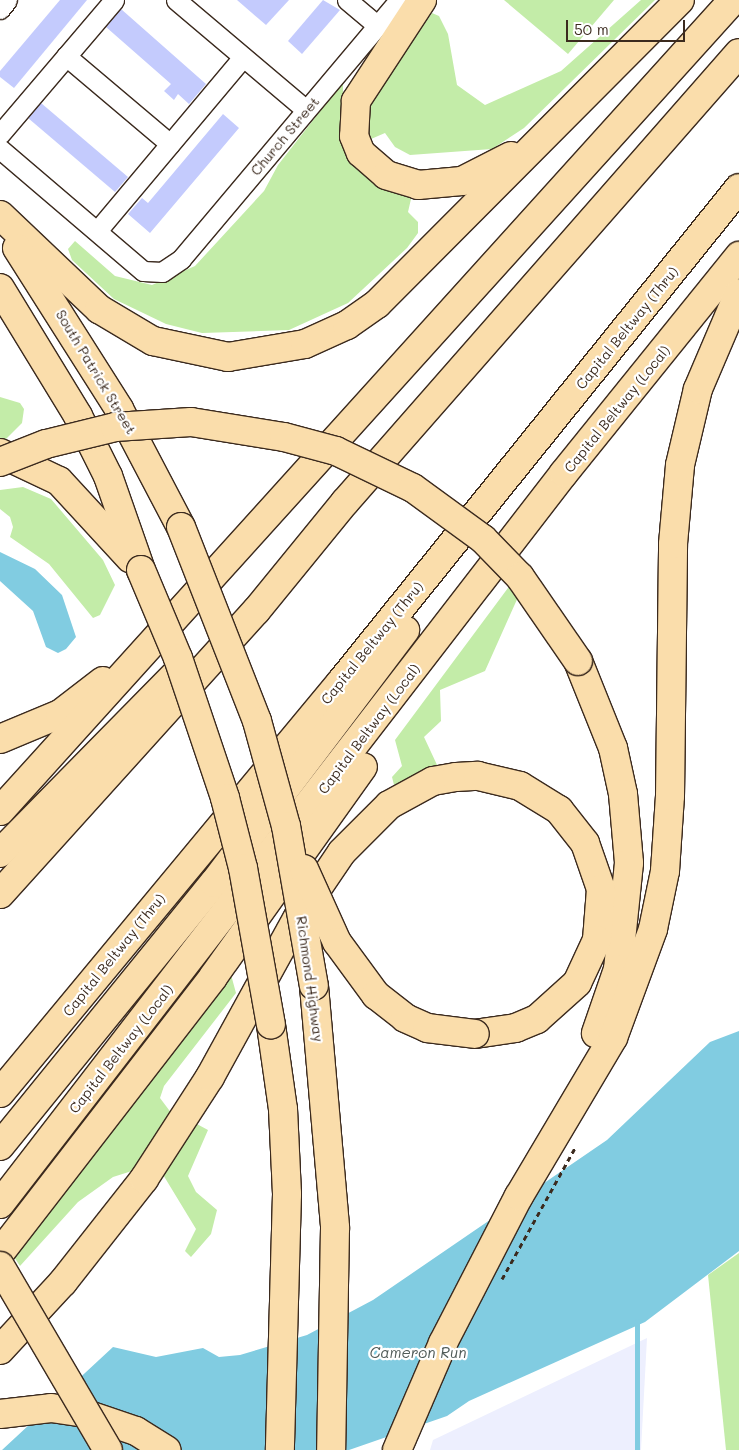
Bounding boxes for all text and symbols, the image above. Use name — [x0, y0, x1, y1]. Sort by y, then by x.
scale bar — [569, 10, 688, 42]
text: 50 m — [574, 19, 609, 39]
street label: Church Street — [247, 93, 323, 179]
street label: Capital Beltway (Thru) — [572, 263, 682, 393]
street label: South Patrick Street — [52, 307, 140, 437]
street label: Capital Beltway (Local) — [561, 342, 673, 476]
street label: Capital Beltway (Thru) — [317, 578, 427, 708]
street label: Capital Beltway (Local) — [315, 661, 423, 797]
street label: Capital Beltway (Thru) — [59, 890, 169, 1020]
street label: Richmond Highway — [293, 915, 327, 1043]
street label: Capital Beltway (Local) — [66, 981, 176, 1117]
water label: Cameron Run — [370, 1344, 466, 1362]

